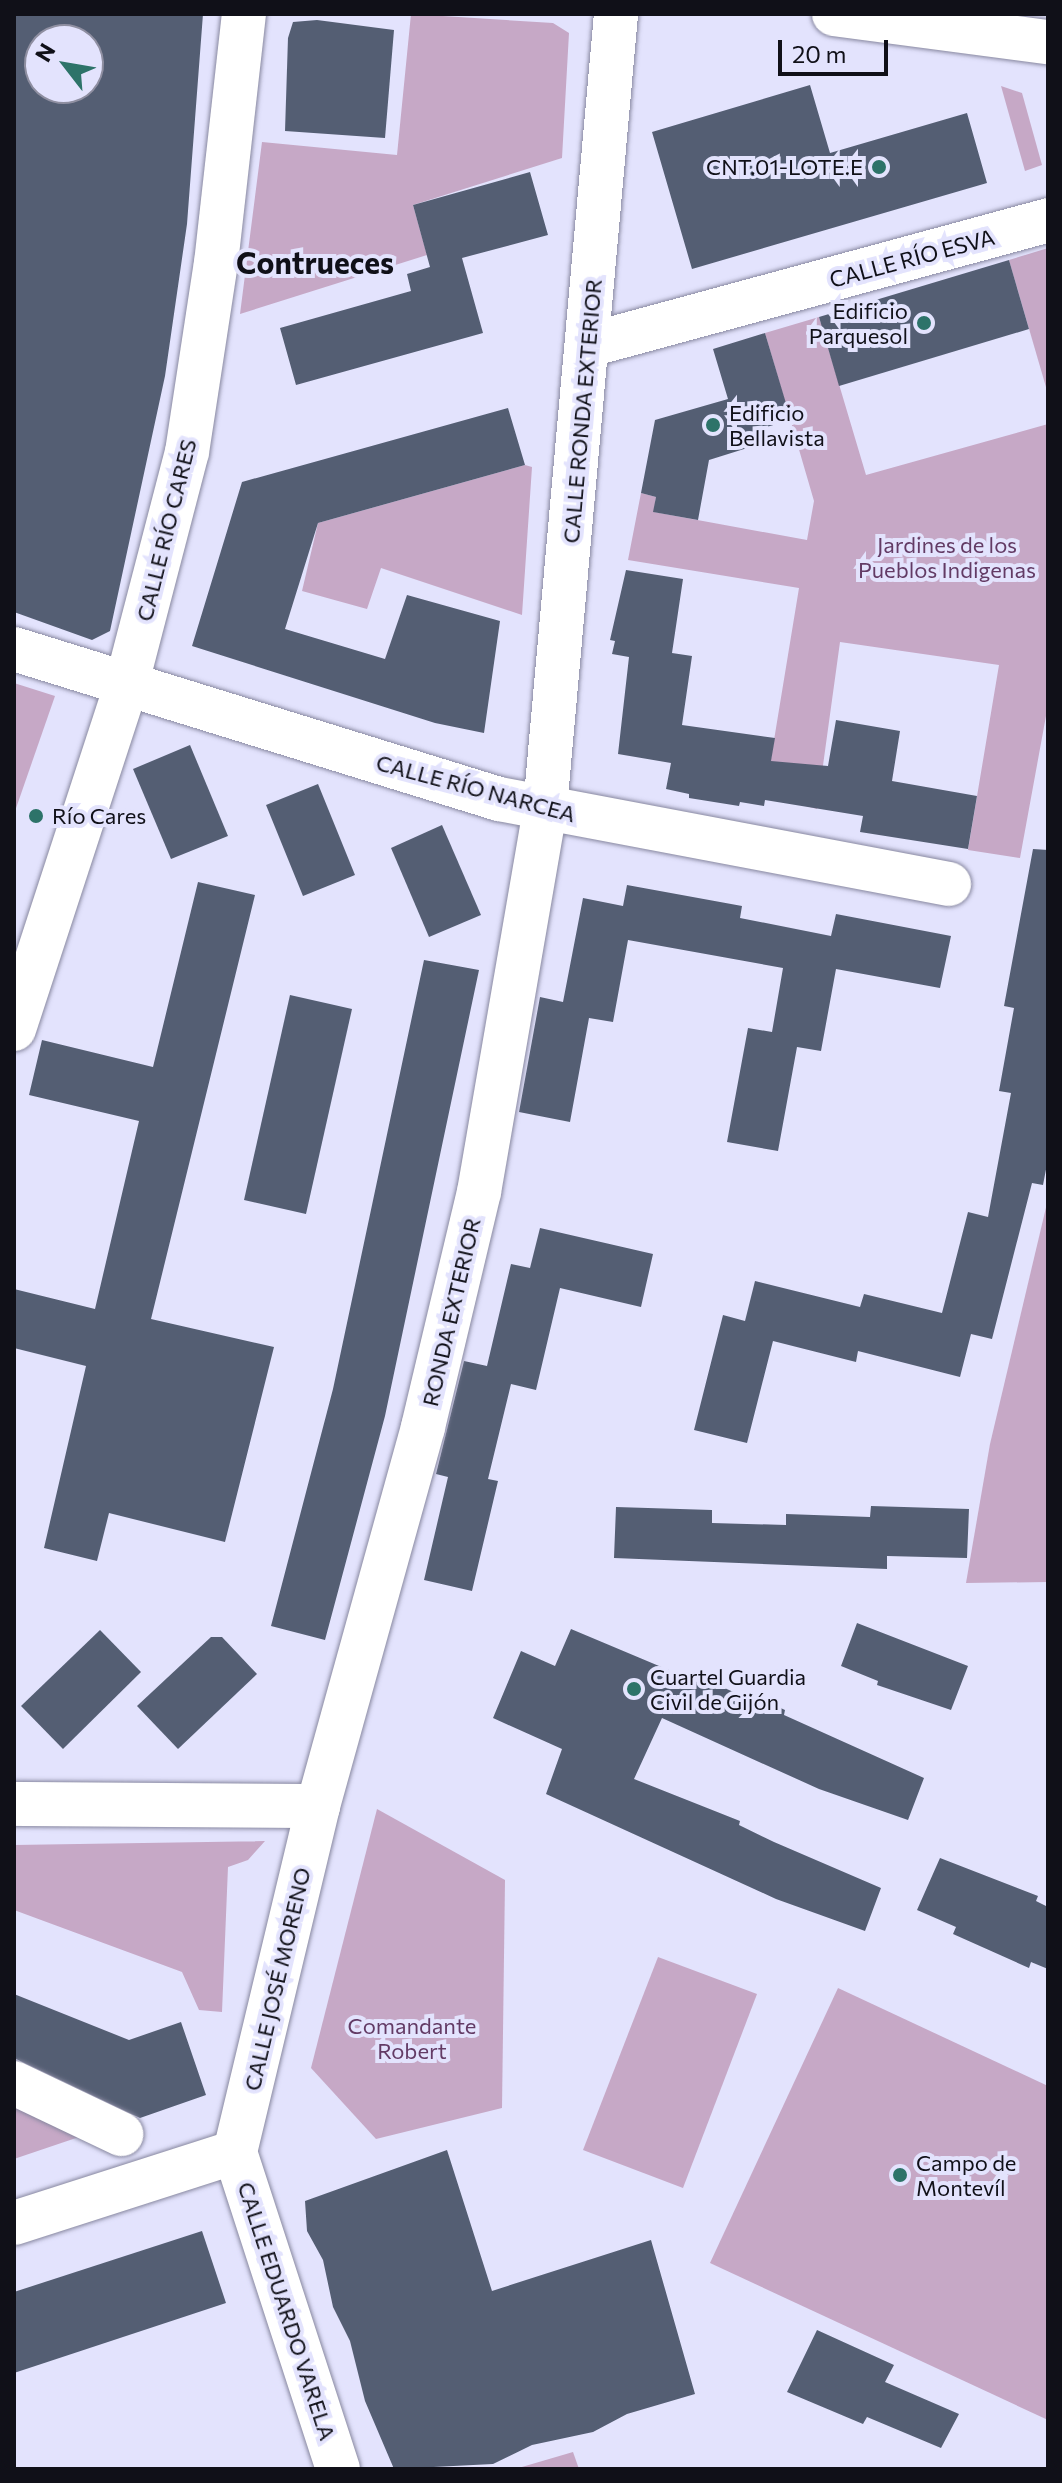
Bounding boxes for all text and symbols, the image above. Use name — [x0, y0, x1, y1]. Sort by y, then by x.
north arrow — [24, 24, 104, 104]
scale bar — [782, 24, 892, 74]
text: N — [29, 38, 61, 66]
text: 20 m — [792, 39, 846, 68]
place label: CNT.01-LOTE.E — [706, 154, 863, 180]
marker: CNT.01-LOTE.E — [870, 158, 888, 176]
street label: CALLE RÍO ESVA — [826, 223, 998, 293]
district label: Contrueces — [236, 244, 394, 280]
street label: CALLE RONDA EXTERIOR — [557, 278, 607, 544]
place label: Edificio Parquesol — [809, 297, 908, 348]
marker: Edificio Parquesol — [915, 314, 933, 332]
place label: Edificio Bellavista — [729, 399, 825, 450]
marker: Edificio Bellavista — [704, 416, 722, 434]
street label: CALLE RÍO CARES — [131, 436, 201, 624]
park label: Jardines de los Pueblos Indigenas — [858, 531, 1036, 582]
street label: CALLE RÍO NARCEA — [373, 749, 579, 827]
place label: Río Cares — [52, 803, 146, 829]
marker: Río Cares — [27, 807, 45, 825]
street label: RONDA EXTERIOR — [416, 1215, 486, 1409]
place label: Cuartel Guardia Civil de Gijón — [650, 1663, 806, 1714]
marker: Cuartel Guardia Civil de Gijón — [625, 1680, 643, 1698]
street label: CALLE JOSÉ MORENO — [238, 1865, 316, 2093]
park label: Comandante Robert — [348, 2012, 476, 2064]
place label: Campo de Montevíl — [916, 2149, 1016, 2200]
marker: Campo de Montevíl — [891, 2166, 909, 2184]
street label: CALLE EDUARDO VARELA — [233, 2179, 341, 2443]

